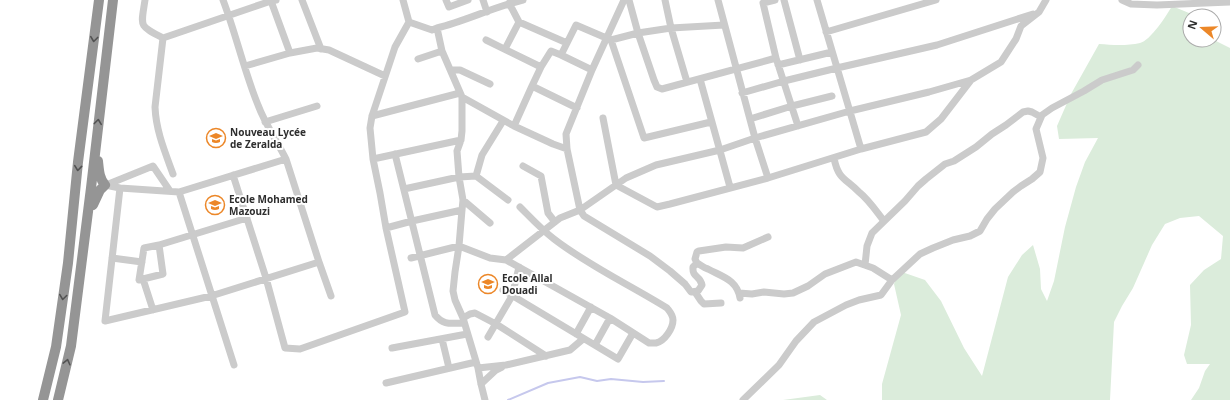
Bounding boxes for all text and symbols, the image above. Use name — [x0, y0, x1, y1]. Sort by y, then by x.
north arrow — [1182, 8, 1222, 48]
text: N — [1184, 18, 1201, 31]
one-way arrow — [90, 36, 99, 42]
one-way arrow — [94, 119, 103, 125]
place label: Nouveau Lycée de Zeralda — [230, 125, 306, 151]
school or university icon: Nouveau Lycée de Zeralda — [205, 127, 227, 149]
one-way arrow — [74, 165, 83, 171]
place label: Ecole Mohamed Mazouzi — [229, 192, 308, 218]
school or university icon: Ecole Mohamed Mazouzi — [204, 194, 226, 216]
place label: Ecole Allal Douadi — [502, 271, 552, 297]
school or university icon: Ecole Allal Douadi — [477, 273, 499, 295]
one-way arrow — [59, 294, 68, 300]
one-way arrow — [62, 359, 71, 366]

